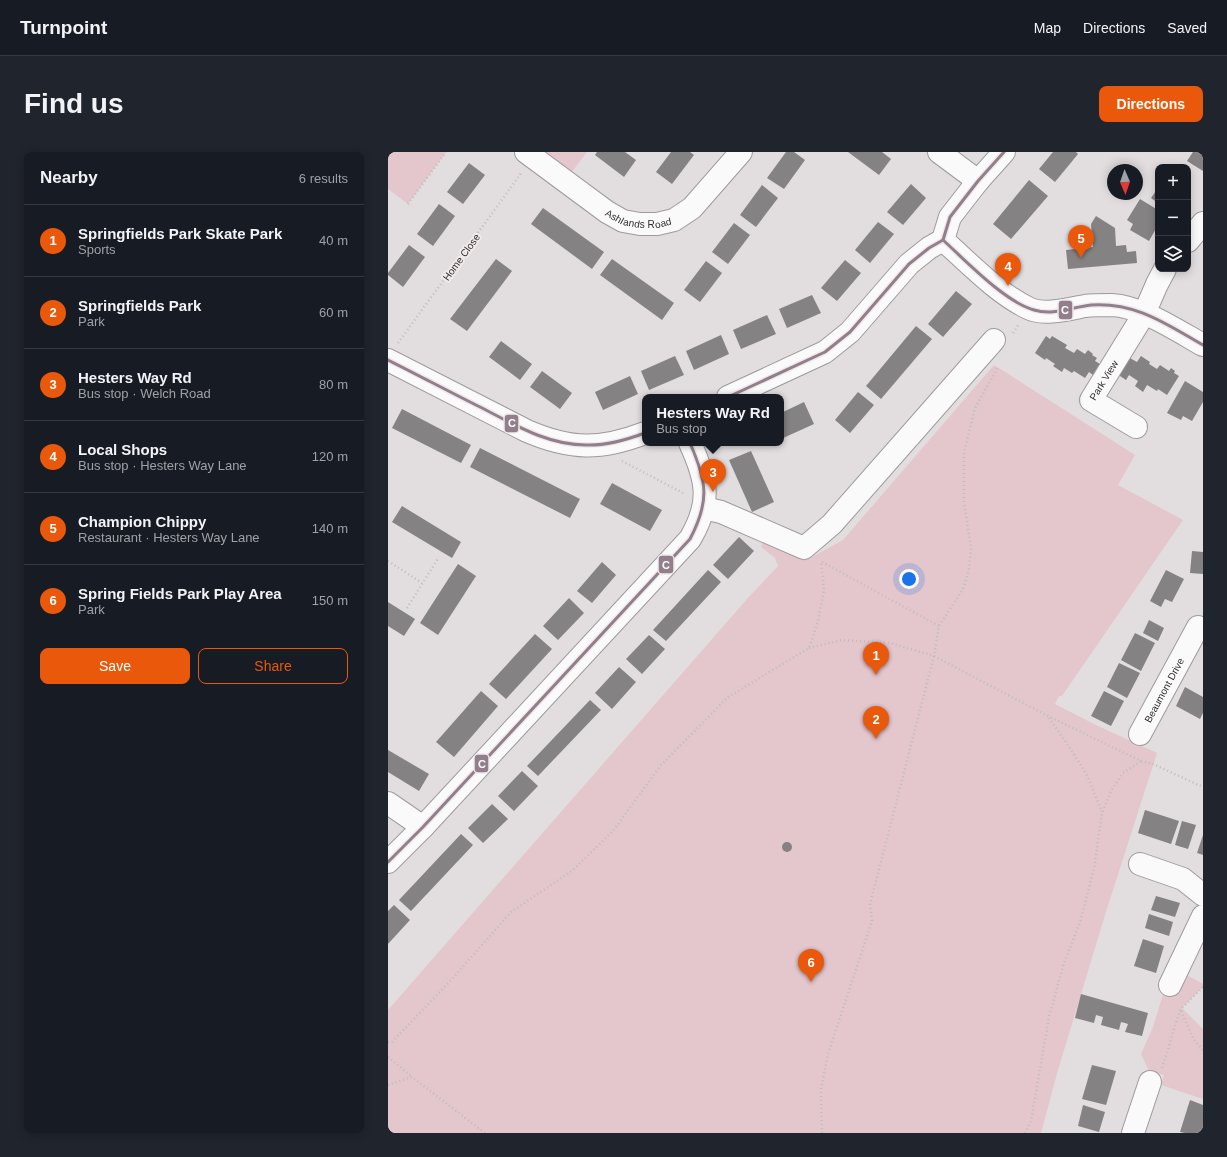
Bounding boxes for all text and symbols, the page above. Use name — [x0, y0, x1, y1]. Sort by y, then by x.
text: Turnpoint — [20, 17, 107, 38]
text: Map — [1034, 20, 1061, 36]
text: Directions — [1083, 20, 1145, 36]
text: Saved — [1167, 20, 1207, 36]
button: Directions — [1099, 86, 1203, 122]
text: Find us — [24, 88, 124, 119]
north arrow — [1107, 164, 1143, 200]
map controls — [1155, 164, 1191, 272]
button: + — [1155, 164, 1191, 200]
text: Nearby — [40, 168, 98, 187]
text: 6 results — [299, 171, 348, 186]
button: − — [1155, 200, 1191, 236]
street label: Ashlands Road — [603, 207, 672, 230]
text: Springfields Park Skate Park — [78, 225, 282, 242]
pin: 5 — [1068, 225, 1094, 258]
street label: Home Close — [441, 231, 482, 283]
text: 1 — [49, 233, 57, 248]
text: 40 m — [319, 233, 348, 248]
button: layers — [1155, 236, 1191, 272]
text: Sports — [78, 242, 116, 257]
pin: 4 — [995, 253, 1021, 286]
text: Springfields Park — [78, 297, 201, 314]
line badge: C — [1058, 300, 1073, 320]
text: C — [1061, 304, 1069, 316]
text: 2 — [49, 305, 57, 320]
text: 60 m — [319, 305, 348, 320]
text: Park — [78, 314, 105, 329]
street label: Park View — [1087, 358, 1121, 402]
text: Hesters Way Rd — [78, 369, 192, 386]
text: 3 — [49, 377, 57, 392]
text: 80 m — [319, 377, 348, 392]
text: Bus stop · Welch Road — [78, 386, 211, 401]
popup — [642, 394, 784, 446]
text: Hesters Way Rd — [656, 404, 770, 421]
line badge: C — [504, 414, 519, 433]
text: C — [508, 417, 516, 429]
text: Bus stop — [656, 421, 707, 436]
text: Local Shops — [78, 441, 167, 458]
text: 4 — [49, 449, 57, 464]
text: 120 m — [312, 449, 348, 464]
text: Bus stop · Hesters Way Lane — [78, 458, 247, 473]
pin: 3 — [700, 459, 726, 492]
text: Champion Chippy — [78, 513, 206, 530]
text: 5 — [49, 521, 57, 536]
text: 140 m — [312, 521, 348, 536]
text: Restaurant · Hesters Way Lane — [78, 530, 260, 545]
line badge: C — [658, 555, 674, 574]
text: C — [662, 559, 670, 571]
your location — [899, 569, 919, 589]
text: Spring Fields Park Play Area — [78, 585, 282, 602]
text: 6 — [49, 593, 57, 608]
text: 150 m — [312, 593, 348, 608]
text: Park — [78, 602, 105, 617]
pin: 1 — [863, 642, 889, 675]
button: Save — [40, 648, 190, 684]
button: Share — [198, 648, 348, 684]
street label: Beaumont Drive — [1142, 656, 1186, 724]
pin: 2 — [863, 706, 889, 739]
line badge: C — [474, 754, 489, 773]
text: C — [478, 758, 486, 770]
pin: 6 — [798, 949, 824, 982]

